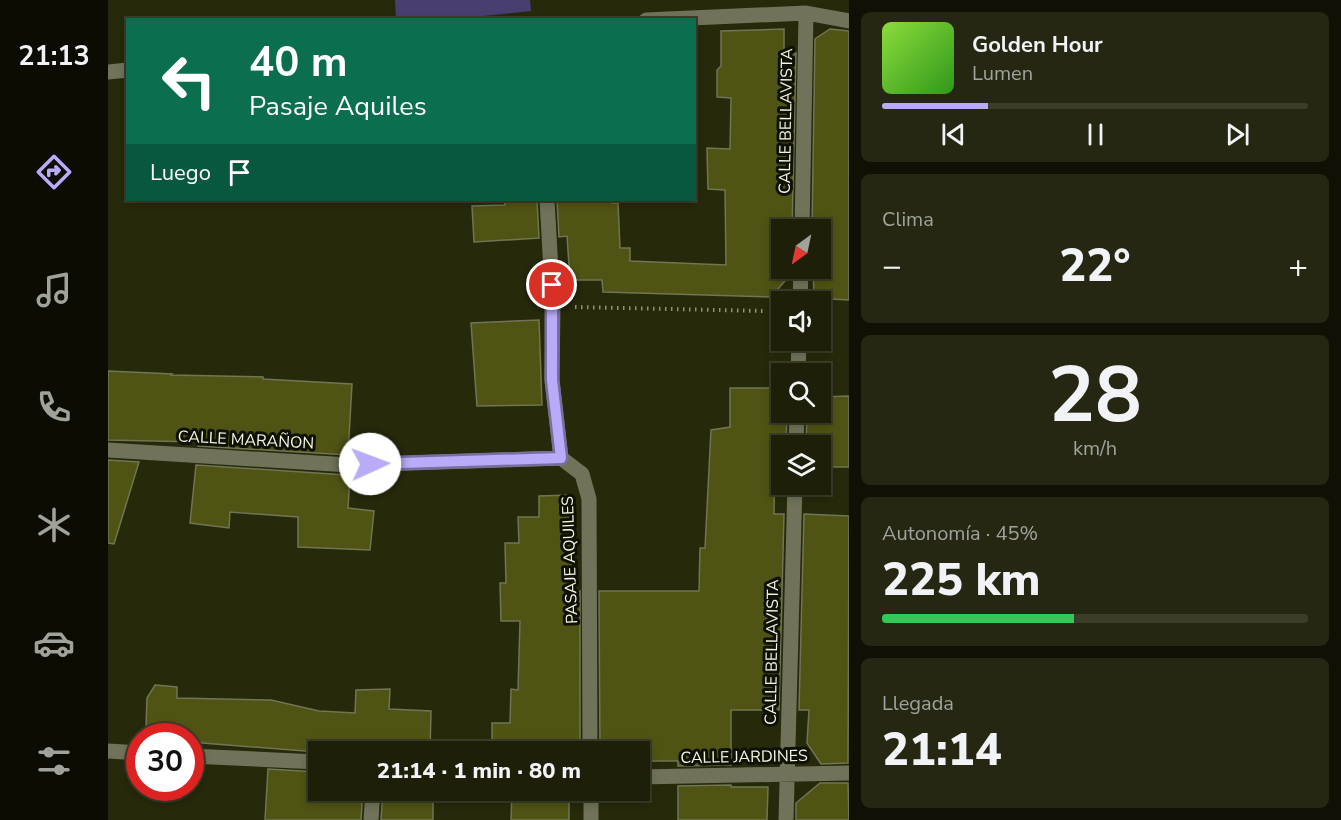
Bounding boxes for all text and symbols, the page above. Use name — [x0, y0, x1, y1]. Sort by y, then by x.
text: Golden Hour — [972, 30, 1103, 60]
text: 40 m — [249, 34, 348, 91]
text: 21:13 — [18, 38, 90, 75]
icon: left — [150, 42, 228, 120]
street label: CALLE BELLAVISTA — [774, 48, 798, 194]
text: Lumen — [972, 60, 1033, 87]
text: Pasaje Aquiles — [249, 88, 427, 125]
icon: previous — [937, 118, 970, 151]
icon: pause — [1079, 118, 1112, 151]
icon: next — [1221, 118, 1254, 151]
icon: directions — [33, 151, 75, 193]
icon: arrive — [223, 156, 256, 189]
text: Luego — [150, 158, 211, 188]
text: Clima — [882, 206, 934, 233]
north arrow — [771, 219, 831, 279]
map controls — [771, 219, 831, 495]
text: 22° — [1059, 236, 1131, 297]
text: − — [882, 244, 902, 289]
text: + — [1288, 244, 1308, 289]
pin — [526, 259, 577, 310]
icon: arrive — [535, 268, 568, 301]
icon: music — [33, 269, 75, 311]
button: sound — [771, 291, 831, 351]
text: 28 — [1048, 342, 1142, 449]
button: search — [771, 363, 831, 423]
icon: phone — [33, 386, 75, 428]
street label: CALLE MARAÑON — [177, 425, 315, 455]
position arrow — [338, 432, 402, 496]
button: layers — [771, 435, 831, 495]
text: km/h — [1073, 435, 1117, 462]
street label: PASAJE AQUILES — [557, 495, 583, 624]
icon: climate — [33, 504, 75, 546]
text: Autonomía · 45% — [882, 520, 1038, 547]
text: 225 km — [882, 550, 1041, 611]
street label: CALLE BELLAVISTA — [760, 579, 784, 725]
icon: car — [33, 622, 75, 664]
text: Llegada — [882, 690, 954, 717]
text: 21:14 — [882, 720, 1002, 781]
speed limit sign: 30 — [126, 723, 204, 801]
icon: filters — [33, 740, 75, 782]
street label: CALLE JARDINES — [680, 745, 808, 769]
text: 21:14 · 1 min · 80 m — [377, 756, 581, 786]

